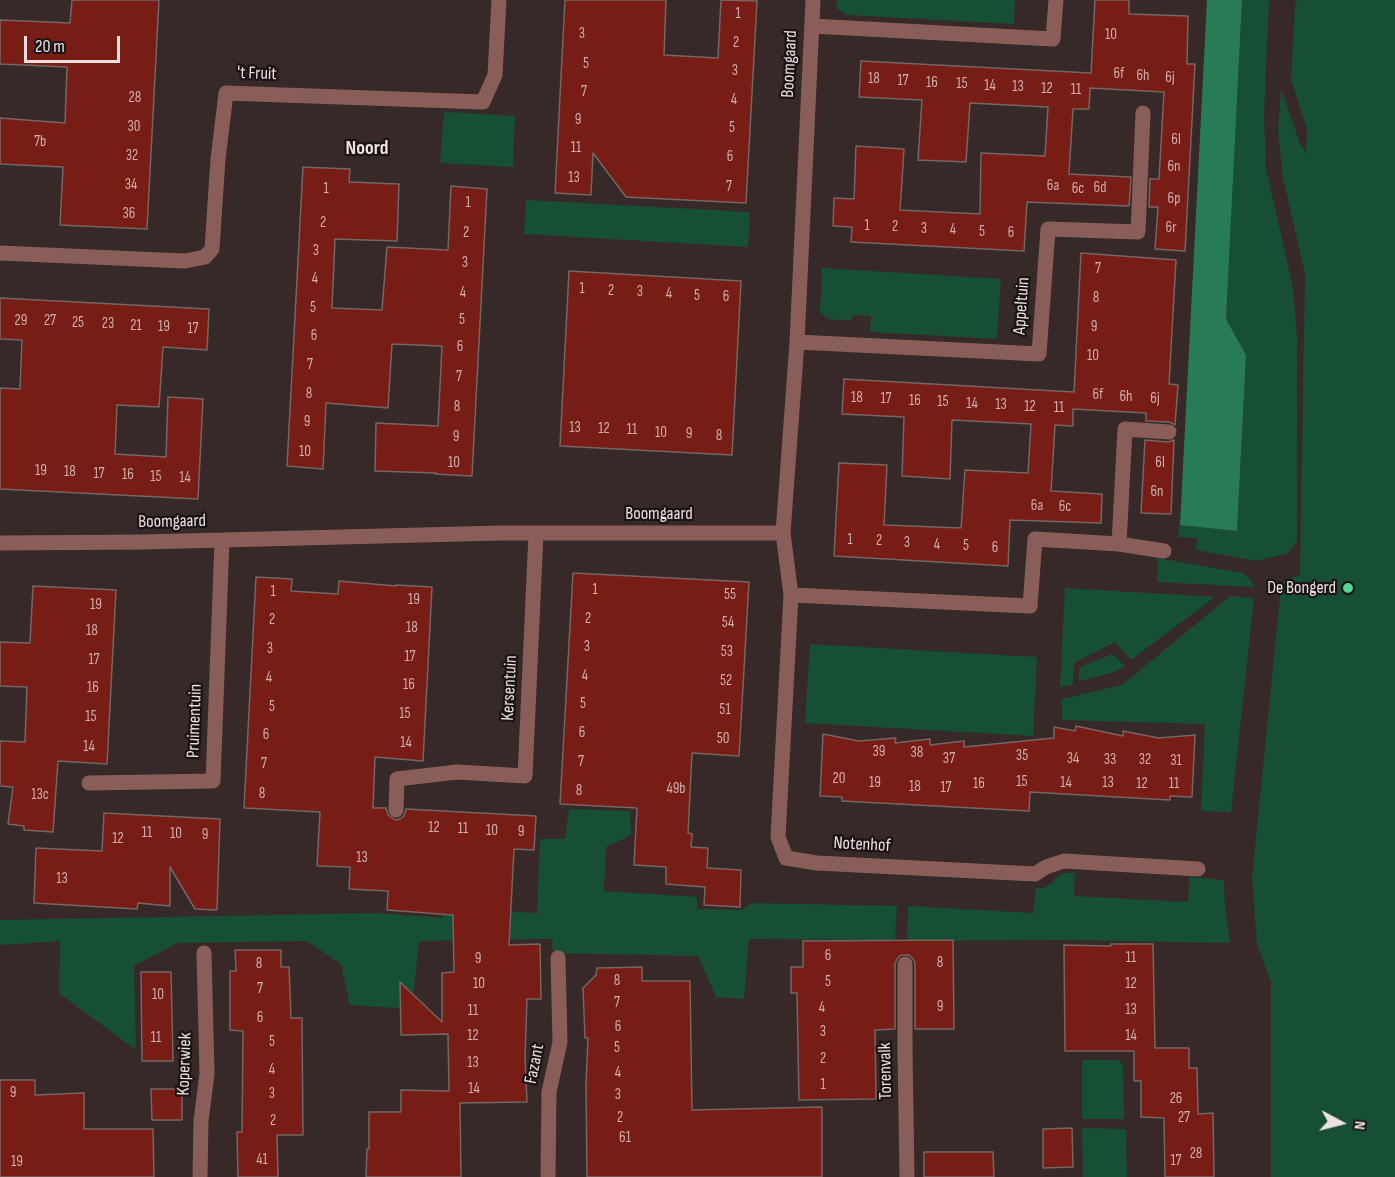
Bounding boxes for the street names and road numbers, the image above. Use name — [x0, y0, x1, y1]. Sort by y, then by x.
street label: Boomgaard — [777, 30, 803, 98]
street label: 't Fruit — [237, 63, 277, 85]
street label: Appeltuin — [1009, 277, 1035, 335]
street label: Boomgaard — [625, 503, 693, 525]
street label: Boomgaard — [138, 511, 206, 533]
street label: Kersentuin — [497, 655, 523, 721]
street label: Pruimentuin — [183, 683, 207, 759]
street label: Notenhof — [833, 833, 891, 857]
street label: Koperwiek — [173, 1032, 197, 1096]
street label: Fazant — [521, 1042, 549, 1086]
street label: Torenvalk — [875, 1042, 897, 1100]

